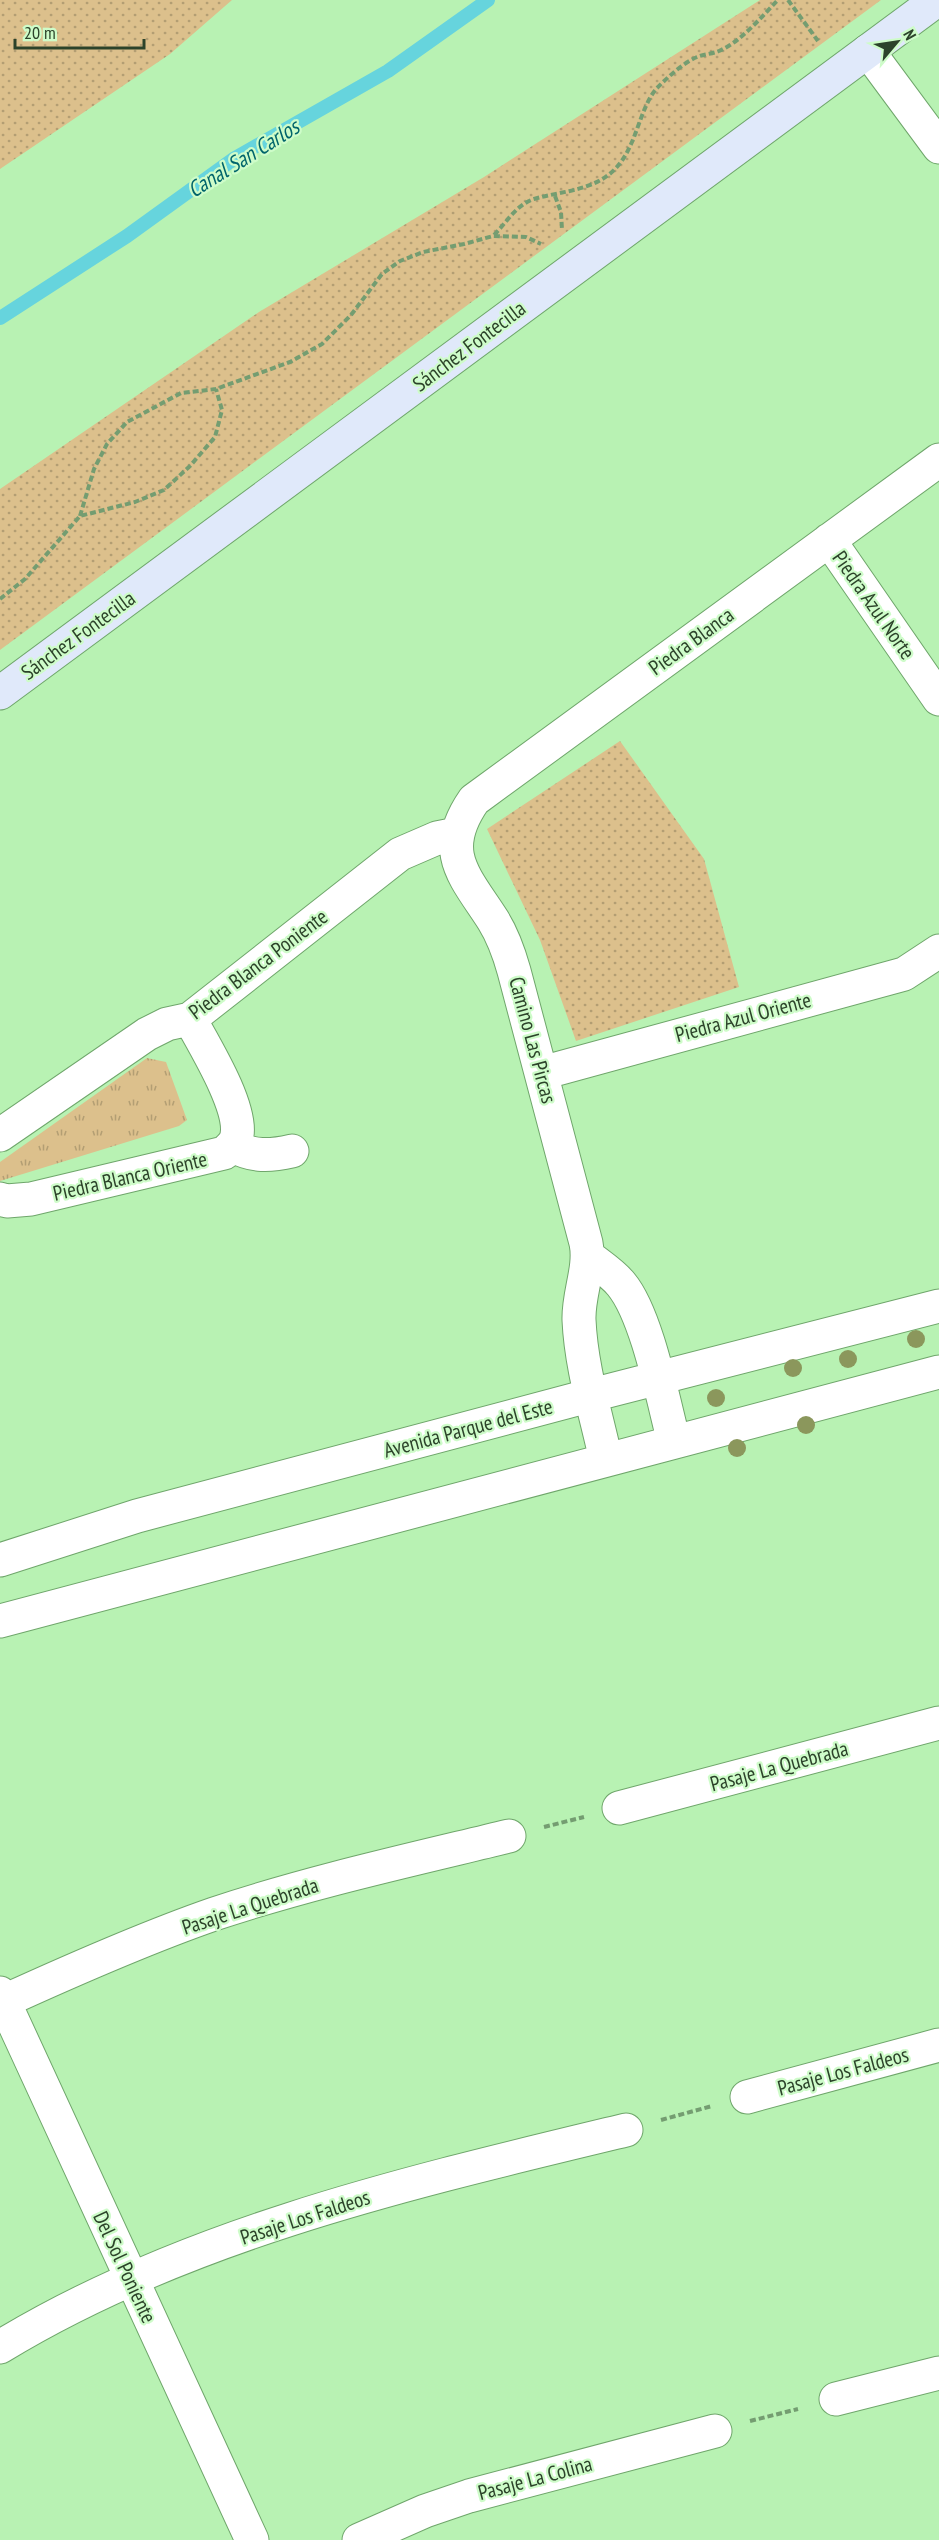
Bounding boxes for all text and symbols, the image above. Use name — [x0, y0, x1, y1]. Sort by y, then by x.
scale bar — [15, 12, 144, 50]
north arrow — [867, 12, 927, 72]
text: 20 m — [24, 21, 56, 44]
text: N — [899, 26, 921, 43]
water label: Canal San Carlos — [182, 111, 306, 203]
street label: Sánchez Fontecilla — [407, 295, 531, 397]
street label: Piedra Azul Norte — [827, 546, 921, 664]
street label: Sánchez Fontecilla — [16, 585, 140, 685]
street label: Piedra Blanca — [643, 601, 739, 681]
street label: Piedra Blanca Poniente — [183, 903, 333, 1025]
street label: Camino Las Pircas — [503, 974, 563, 1106]
street label: Piedra Azul Oriente — [672, 986, 814, 1048]
street label: Piedra Blanca Oriente — [50, 1145, 210, 1207]
street label: Avenida Parque del Este — [381, 1392, 555, 1464]
street label: Pasaje La Quebrada — [707, 1735, 851, 1797]
street label: Pasaje La Quebrada — [178, 1871, 322, 1941]
street label: Pasaje Los Faldeos — [775, 2041, 911, 2101]
street label: Pasaje Los Faldeos — [237, 2183, 373, 2251]
street label: Del Sol Poniente — [87, 2207, 163, 2327]
street label: Pasaje La Colina — [475, 2450, 595, 2506]

